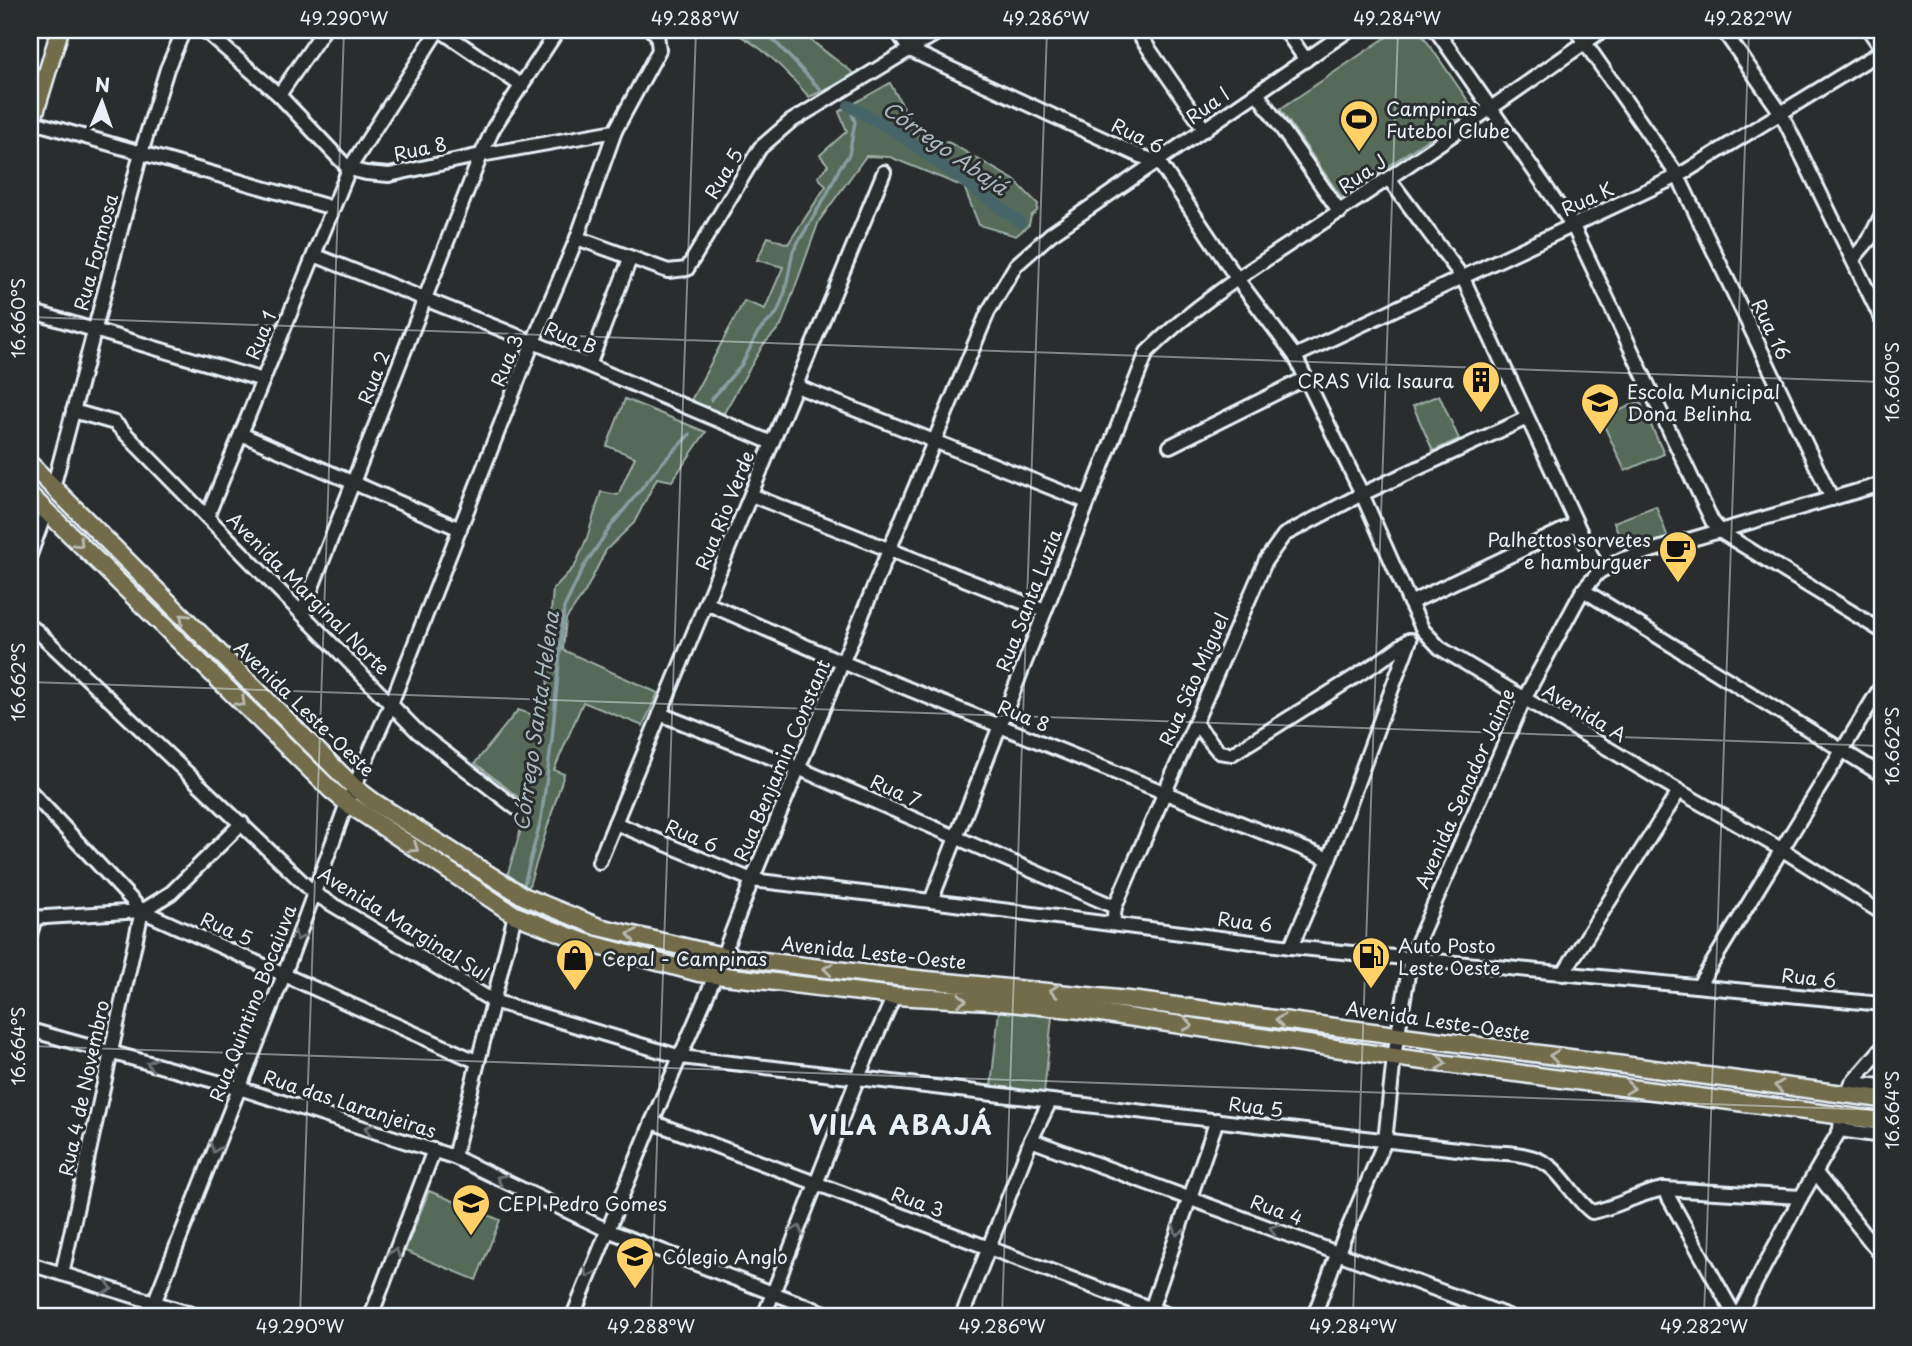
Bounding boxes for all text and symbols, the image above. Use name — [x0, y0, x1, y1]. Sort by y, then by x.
text: 49.290°W — [300, 4, 389, 31]
text: 49.288°W — [651, 4, 739, 31]
text: 49.286°W — [1002, 4, 1090, 31]
text: 49.284°W — [1353, 4, 1441, 31]
text: 49.282°W — [1704, 4, 1793, 31]
north arrow — [66, 66, 136, 136]
text: N — [95, 70, 111, 98]
street label: Rua l — [1180, 80, 1234, 130]
water label: Córrego Abajá — [877, 92, 1016, 203]
place label: Campinas Futebol Clube — [1386, 94, 1510, 144]
sports icon: Campinas Futebol Clube — [1338, 98, 1380, 153]
street label: Rua 6 — [1107, 110, 1169, 160]
street label: Rua 8 — [391, 129, 449, 167]
street label: Rua 5 — [697, 142, 749, 204]
street label: Rua J — [1332, 147, 1392, 199]
street label: Rua K — [1556, 174, 1618, 222]
street label: Rua Formosa — [66, 190, 124, 314]
text: 16.660°S — [4, 278, 31, 358]
street label: Rua 16 — [1746, 294, 1798, 364]
street label: Rua 1 — [238, 306, 282, 364]
street label: Rua B — [540, 313, 602, 361]
street label: Rua 3 — [483, 330, 529, 390]
text: 16.660°S — [1878, 342, 1905, 422]
street label: Rua 2 — [350, 346, 396, 408]
building icon: CRAS Vila Isaura — [1460, 359, 1502, 414]
place label: CRAS Vila Isaura — [1298, 366, 1454, 394]
place label: Escola Municipal Dona Belinha — [1627, 377, 1780, 427]
school or university icon: Escola Municipal Dona Belinha — [1579, 381, 1621, 436]
street label: Rua Rio Verde — [687, 446, 761, 574]
street label: Avenida Marginal Norte — [221, 505, 397, 681]
street label: Rua Santa Luzia — [988, 524, 1068, 675]
place label: Palhettos sorvetes e hamburguer — [1487, 525, 1651, 575]
cafe icon: Palhettos sorvetes e hamburguer — [1657, 529, 1699, 584]
one-way arrow — [70, 534, 83, 547]
water label: Córrego Santa Helena — [504, 608, 566, 833]
street label: Rua São Miguel — [1151, 608, 1235, 750]
one-way arrow — [179, 613, 192, 626]
street label: Avenida Leste-Oeste — [228, 633, 382, 783]
text: 16.662°S — [4, 642, 31, 722]
street label: Rua Benjamin Constant — [726, 654, 836, 865]
street label: Avenida A — [1538, 676, 1632, 748]
street label: Avenida Senador Jaime — [1407, 683, 1521, 893]
street label: Rua 8 — [994, 692, 1054, 738]
one-way arrow — [233, 693, 246, 706]
text: 16.662°S — [1878, 706, 1905, 786]
street label: Rua 7 — [866, 767, 926, 814]
street label: Rua 6 — [661, 811, 723, 859]
one-way arrow — [406, 840, 419, 853]
street label: Avenida Marginal Sul — [313, 859, 495, 987]
street label: Rua Quintino Bocaiuva — [201, 900, 303, 1106]
street label: Rua 5 — [196, 904, 258, 952]
street label: Rua 6 — [1216, 904, 1274, 938]
street label: Avenida Leste-Oeste — [780, 928, 968, 976]
one-way arrow — [627, 929, 639, 943]
one-way arrow — [293, 930, 307, 942]
place label: Auto Posto Leste Oeste — [1398, 931, 1500, 981]
fuel station icon: Auto Posto Leste Oeste — [1350, 935, 1392, 990]
shop icon: Cepal - Campinas — [554, 937, 596, 992]
place label: Cepal - Campinas — [602, 944, 767, 972]
street label: Rua 6 — [1780, 960, 1838, 994]
one-way arrow — [822, 962, 834, 977]
one-way arrow — [1048, 984, 1060, 999]
one-way arrow — [957, 992, 968, 1007]
street label: Avenida Leste-Oeste — [1344, 993, 1532, 1047]
street label: Rua 4 de Novembro — [51, 997, 115, 1179]
text: 16.664°S — [4, 1007, 31, 1085]
one-way arrow — [1274, 1013, 1286, 1028]
one-way arrow — [1182, 1017, 1194, 1032]
one-way arrow — [1548, 1049, 1560, 1064]
one-way arrow — [1436, 1056, 1448, 1071]
one-way arrow — [146, 1057, 158, 1072]
street label: Rua das Laranjeiras — [260, 1062, 440, 1144]
text: 16.664°S — [1878, 1071, 1905, 1149]
one-way arrow — [1774, 1078, 1785, 1093]
one-way arrow — [1624, 1080, 1636, 1095]
street label: Rua 5 — [1227, 1089, 1285, 1123]
district label: VILA ABAJÁ — [808, 1105, 994, 1144]
one-way arrow — [363, 1123, 375, 1138]
one-way arrow — [210, 1141, 224, 1153]
one-way arrow — [496, 1174, 508, 1188]
street label: Rua 3 — [888, 1179, 948, 1223]
school or university icon: CEPI Pedro Gomes — [450, 1182, 492, 1237]
street label: Rua 4 — [1247, 1187, 1307, 1231]
place label: CEPI Pedro Gomes — [498, 1189, 667, 1217]
one-way arrow — [1268, 1223, 1280, 1237]
one-way arrow — [1172, 1224, 1186, 1236]
one-way arrow — [790, 1225, 804, 1237]
school or university icon: Cólegio Anglo — [614, 1235, 656, 1290]
place label: Cólegio Anglo — [662, 1242, 788, 1270]
one-way arrow — [387, 1247, 401, 1259]
one-way arrow — [584, 1266, 598, 1278]
one-way arrow — [102, 1280, 114, 1295]
text: 49.290°W — [256, 1312, 345, 1339]
text: 49.288°W — [607, 1312, 695, 1339]
text: 49.286°W — [958, 1312, 1046, 1339]
text: 49.284°W — [1309, 1312, 1397, 1339]
text: 49.282°W — [1660, 1312, 1749, 1339]

